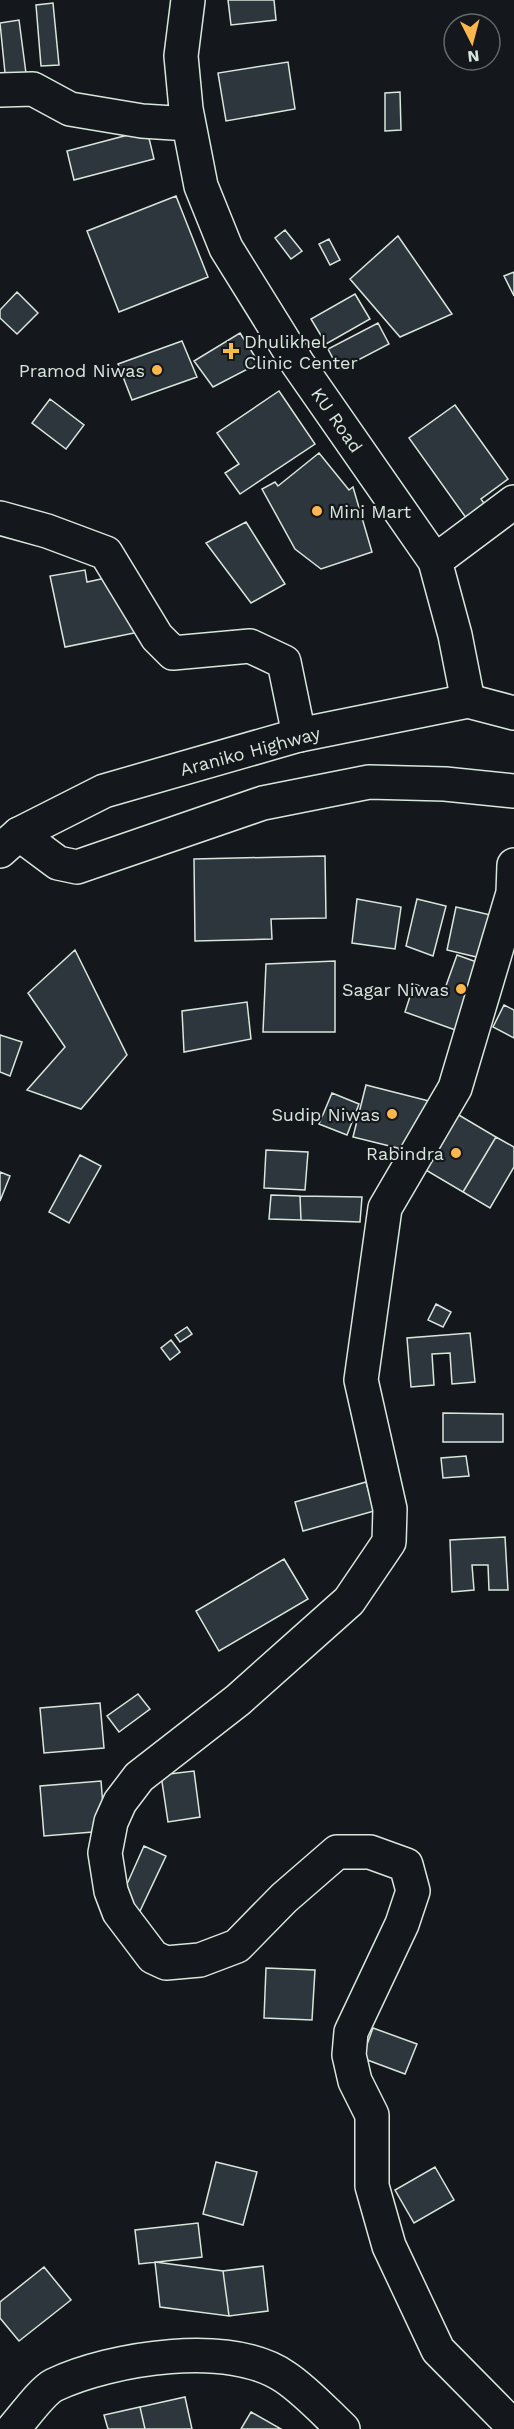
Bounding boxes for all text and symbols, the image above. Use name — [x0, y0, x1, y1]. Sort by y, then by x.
north arrow — [442, 12, 502, 72]
text: N — [467, 46, 480, 66]
place label: Dhulikhel Clinic Center — [244, 331, 358, 373]
marker: Dhulikhel Clinic Center — [222, 342, 240, 360]
place label: Pramod Niwas — [19, 360, 145, 381]
marker: Pramod Niwas — [150, 363, 164, 377]
street label: KU Road — [307, 383, 367, 457]
place label: Mini Mart — [329, 501, 411, 522]
marker: Mini Mart — [310, 504, 324, 518]
street label: Araniko Highway — [178, 722, 323, 780]
place label: Sagar Niwas — [342, 979, 449, 1000]
marker: Sagar Niwas — [454, 982, 468, 996]
place label: Sudip Niwas — [271, 1104, 380, 1125]
marker: Sudip Niwas — [385, 1107, 399, 1121]
place label: Rabindra — [366, 1143, 444, 1164]
marker: Rabindra — [449, 1146, 463, 1160]

